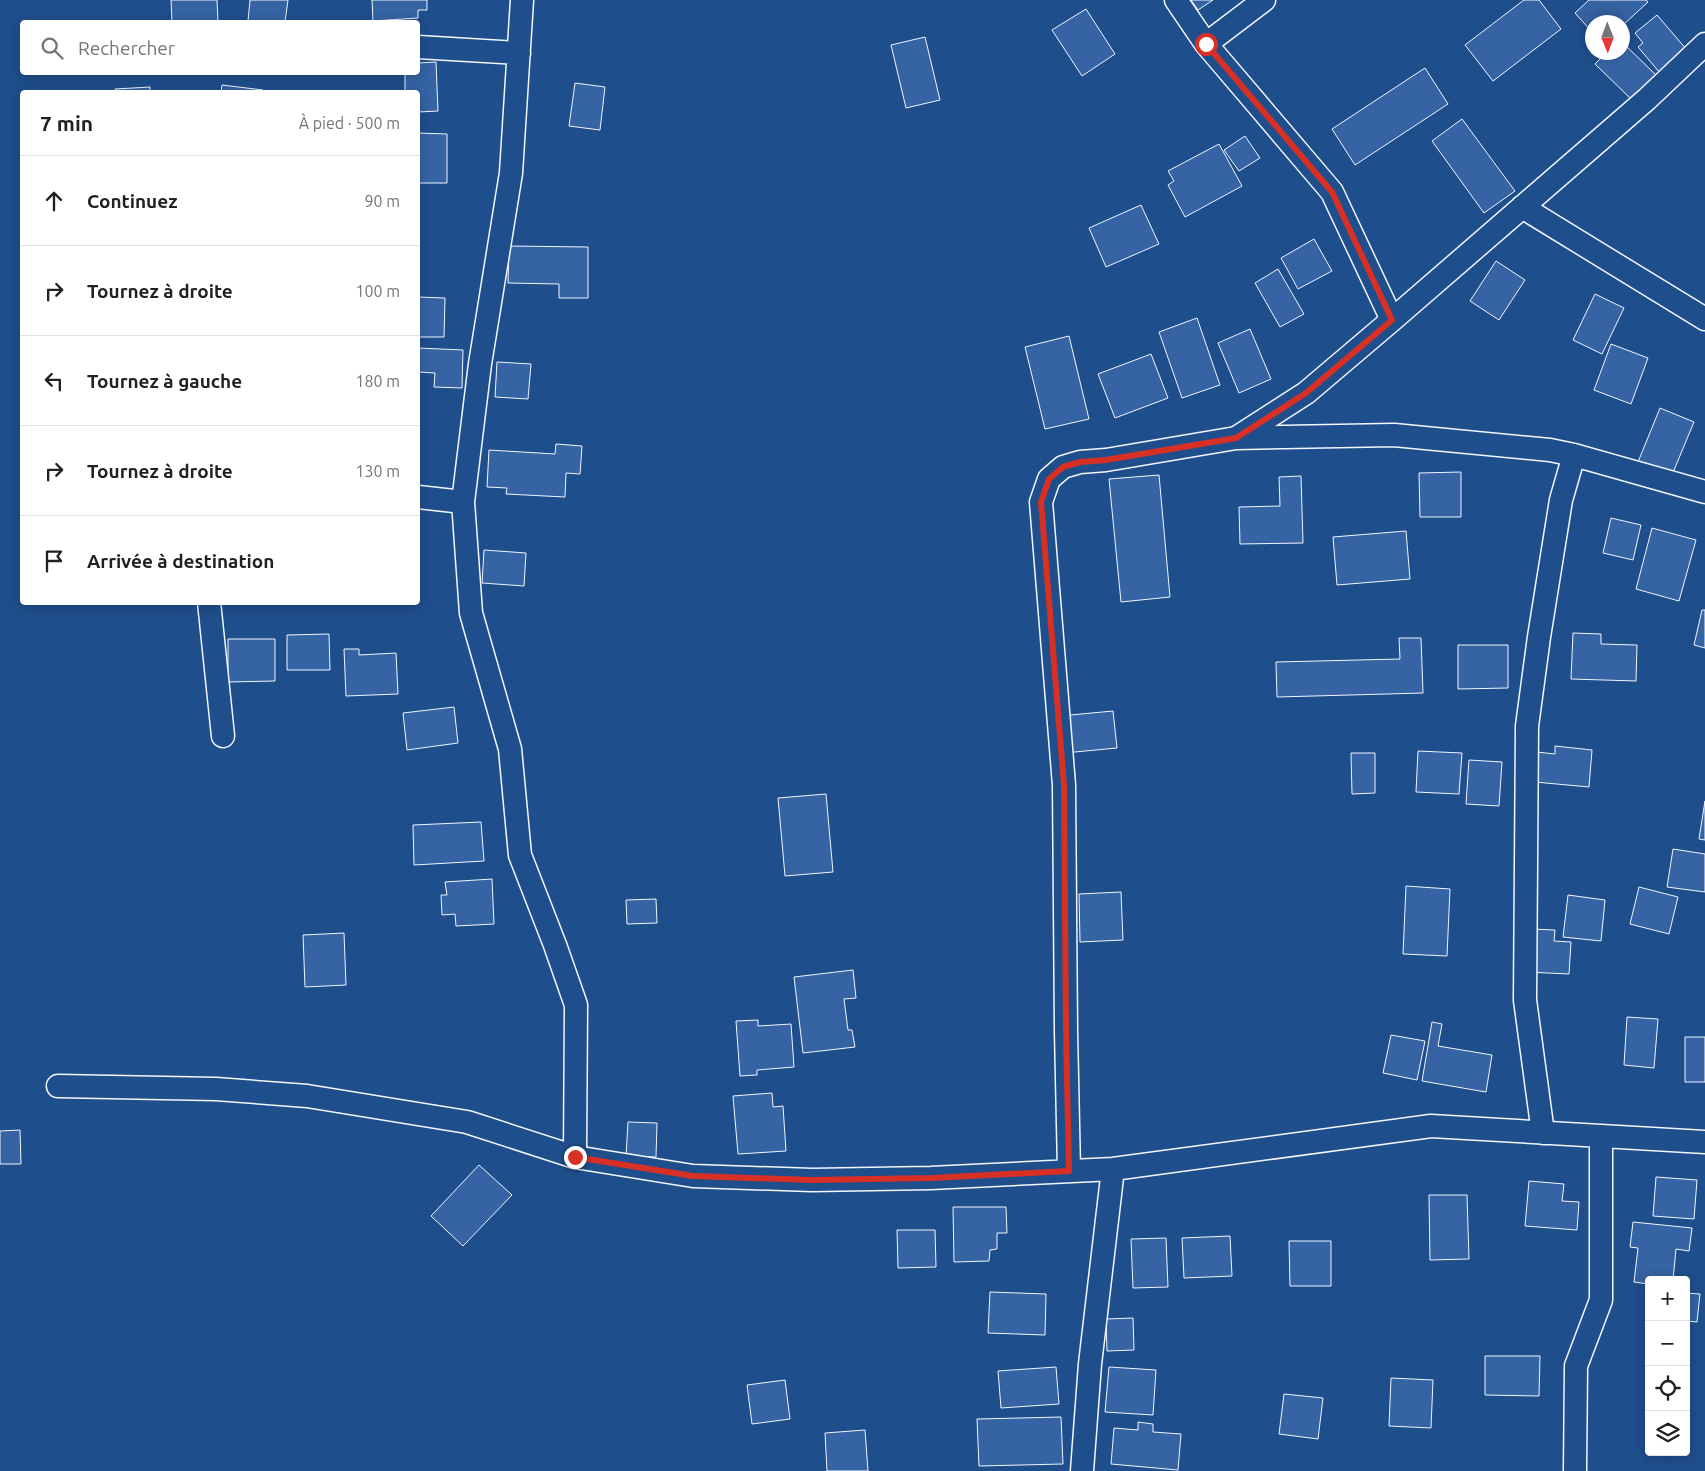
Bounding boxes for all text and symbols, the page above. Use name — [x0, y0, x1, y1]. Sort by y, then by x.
north arrow — [1585, 15, 1630, 60]
search box — [20, 20, 420, 75]
route start — [1195, 33, 1218, 56]
icon: search — [38, 34, 66, 62]
text: Rechercher — [78, 37, 175, 59]
text: 7 min — [40, 111, 93, 135]
text: À pied · 500 m — [299, 114, 400, 132]
icon: ahead — [40, 187, 68, 215]
text: Continuez — [87, 190, 177, 212]
text: 90 m — [364, 192, 400, 210]
icon: right — [40, 277, 68, 305]
text: Tournez à droite — [87, 280, 233, 302]
text: 100 m — [355, 282, 400, 300]
icon: left — [40, 367, 68, 395]
text: Tournez à gauche — [87, 370, 242, 392]
text: 180 m — [355, 372, 400, 390]
icon: right — [40, 457, 68, 485]
text: Tournez à droite — [87, 460, 233, 482]
text: 130 m — [355, 462, 400, 480]
icon: arrive — [40, 547, 68, 575]
text: Arrivée à destination — [87, 550, 274, 572]
route end — [564, 1146, 587, 1169]
map controls — [1645, 1276, 1690, 1456]
button: + — [1645, 1276, 1690, 1321]
button: − — [1645, 1321, 1690, 1366]
button: locate — [1645, 1366, 1690, 1411]
button: layers — [1645, 1411, 1690, 1456]

